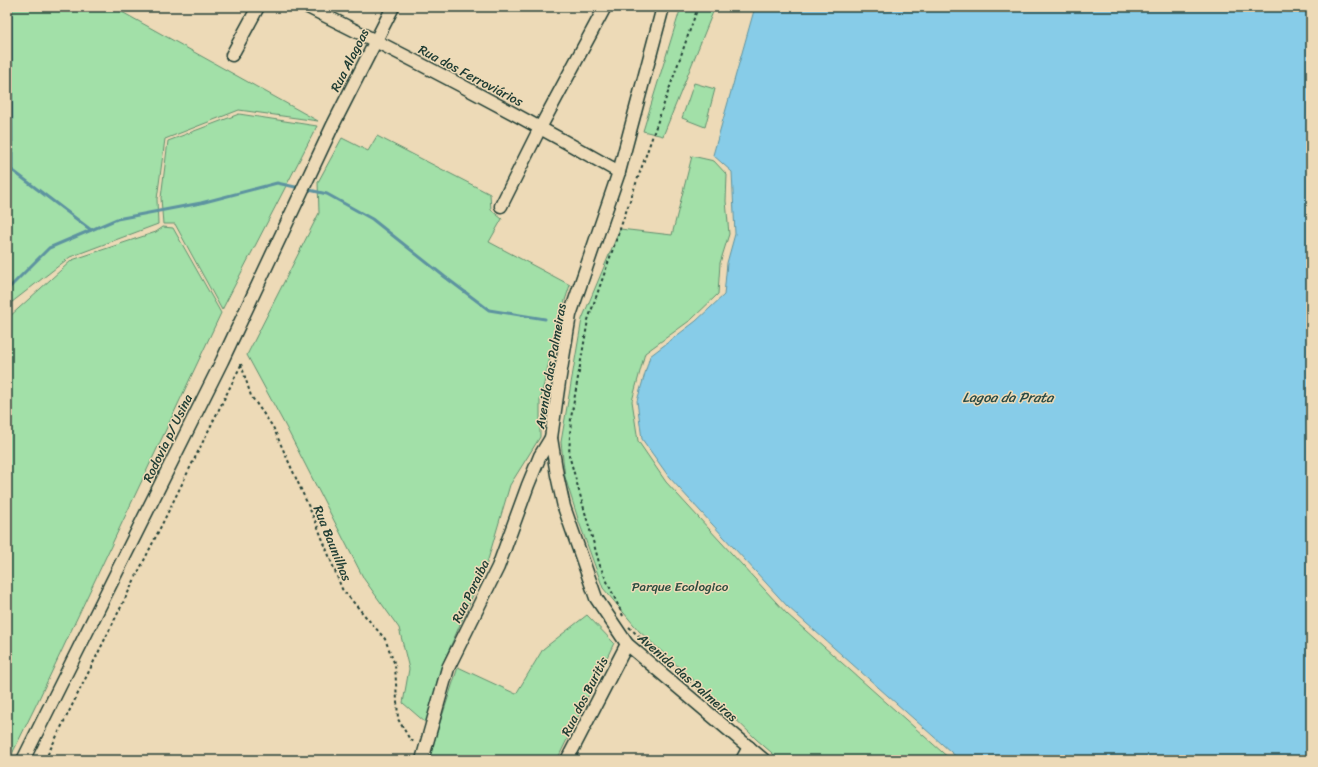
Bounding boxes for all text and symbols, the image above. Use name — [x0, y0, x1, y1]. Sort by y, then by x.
street label: Rua Alagoas — [324, 24, 376, 96]
street label: Rua dos Ferroviários — [414, 38, 528, 113]
street label: Avenida das Palmeiras — [528, 301, 573, 431]
water label: Lagoa da Prata — [963, 385, 1055, 410]
street label: Rodovia p/ Usina — [136, 390, 199, 486]
street label: Rua Baunilhas — [307, 502, 359, 586]
street label: Rua Paraiba — [445, 555, 496, 627]
park label: Parque Ecologico — [632, 575, 729, 598]
street label: Avenida das Palmeiras — [632, 627, 743, 728]
street label: Rua dos Buritis — [555, 652, 614, 740]

